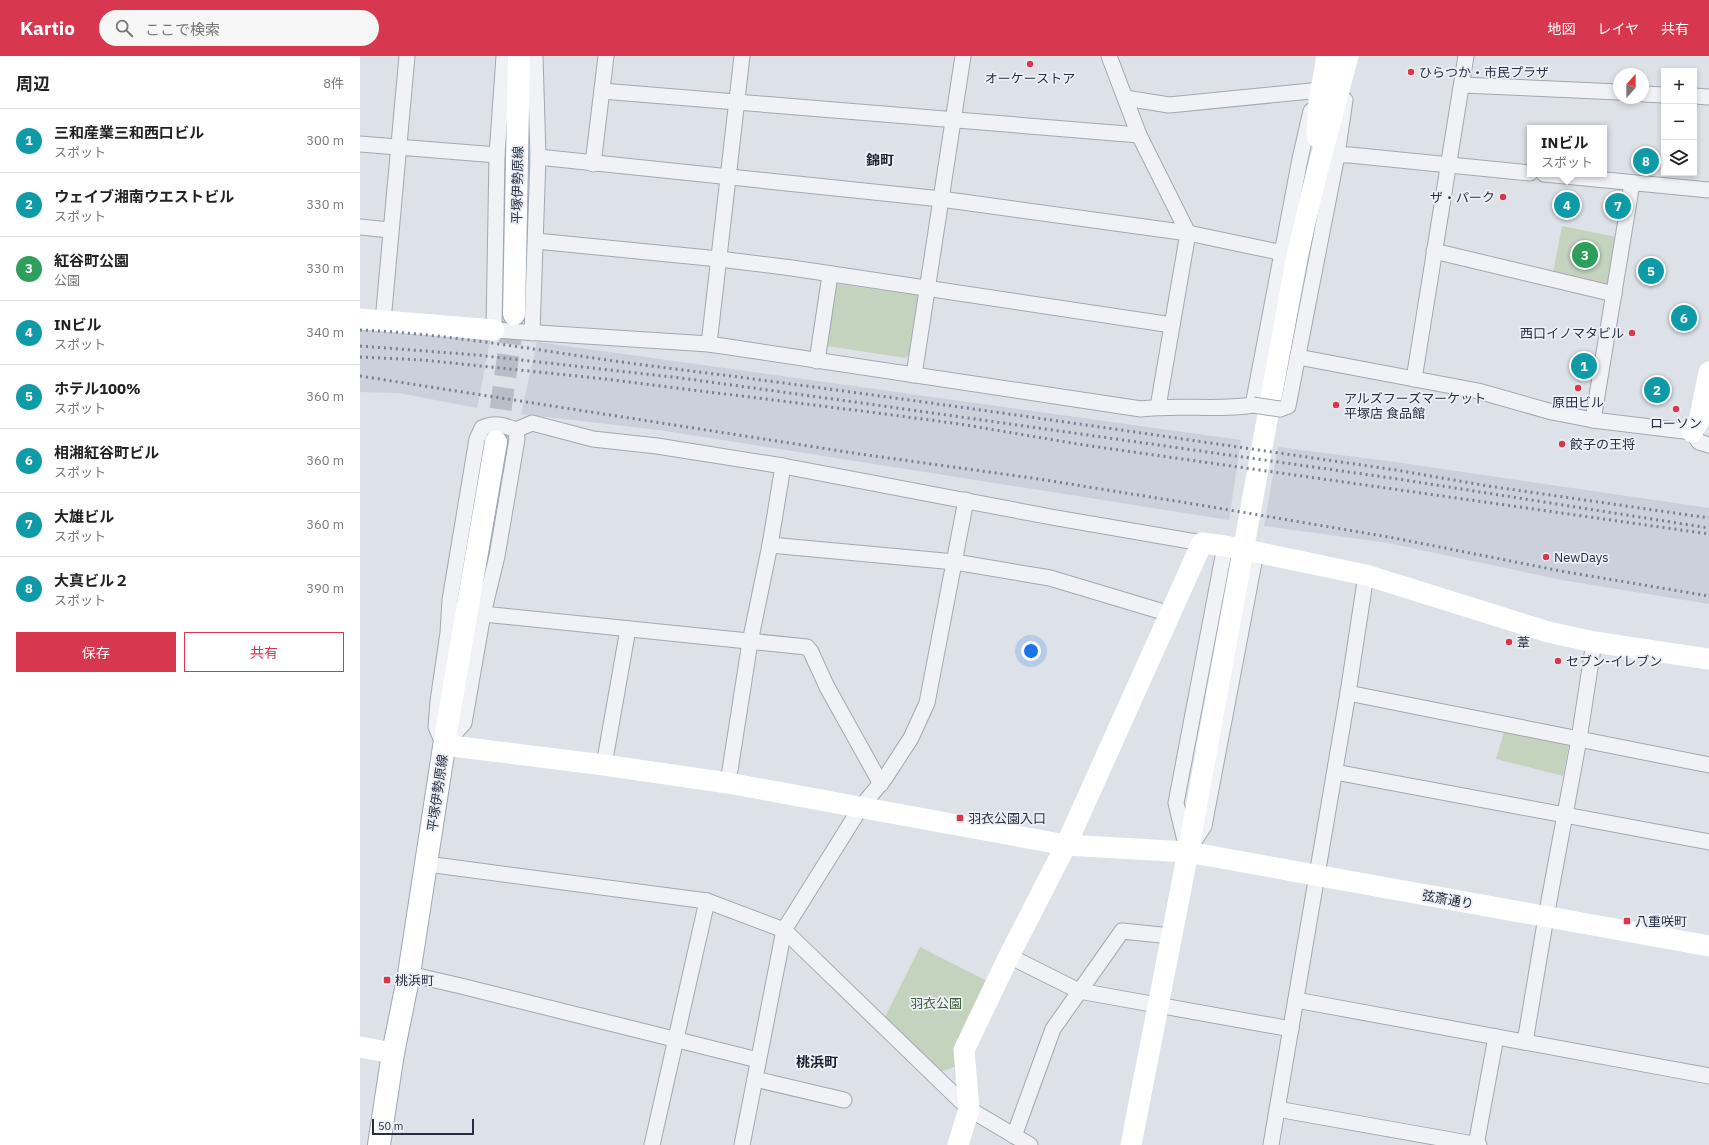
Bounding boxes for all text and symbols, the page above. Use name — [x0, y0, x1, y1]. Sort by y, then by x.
search box — [99, 10, 379, 46]
text: Kartio — [20, 16, 75, 40]
icon: search — [113, 17, 135, 39]
text: ここで検索 — [145, 20, 220, 39]
text: 地図 — [1547, 20, 1575, 38]
text: レイヤ — [1597, 20, 1639, 38]
text: 共有 — [1661, 20, 1689, 38]
marker: オーケーストア — [1025, 59, 1035, 69]
place label: ひらつか・市民プラザ — [1419, 64, 1549, 81]
marker: ひらつか・市民プラザ — [1406, 67, 1416, 77]
north arrow — [1613, 68, 1649, 104]
map controls — [1661, 68, 1697, 176]
button: + — [1661, 68, 1697, 104]
place label: オーケーストア — [985, 70, 1075, 87]
text: 周辺 — [16, 73, 50, 95]
text: 8件 — [323, 75, 344, 92]
button: − — [1661, 104, 1697, 140]
text: 三和産業三和西口ビル — [54, 123, 204, 142]
popup — [1527, 125, 1607, 177]
text: 1 — [25, 132, 33, 149]
text: 300 m — [306, 132, 344, 149]
text: INビル — [1541, 133, 1588, 152]
button: layers — [1661, 140, 1697, 176]
text: スポット — [54, 144, 106, 161]
street label: 平塚伊勢原線 — [508, 146, 527, 224]
pin: 8 — [1633, 146, 1659, 176]
district label: 錦町 — [866, 151, 894, 169]
text: スポット — [1541, 154, 1593, 171]
text: ウェイブ湘南ウエストビル — [54, 187, 234, 206]
place label: ザ・パーク — [1430, 189, 1495, 206]
pin: 4 — [1554, 190, 1580, 220]
pin: 7 — [1605, 191, 1631, 221]
marker: ザ・パーク — [1498, 192, 1508, 202]
text: 2 — [25, 196, 33, 213]
text: 330 m — [306, 196, 344, 213]
text: スポット — [54, 208, 106, 225]
pin: 3 — [1572, 240, 1598, 270]
text: 紅谷町公園 — [54, 251, 129, 270]
pin: 5 — [1638, 256, 1664, 286]
text: 3 — [25, 260, 33, 277]
text: 330 m — [306, 260, 344, 277]
text: 公園 — [54, 272, 80, 289]
pin: 6 — [1671, 303, 1697, 333]
text: INビル — [54, 315, 101, 334]
text: 4 — [25, 324, 33, 341]
text: 340 m — [306, 324, 344, 341]
place label: 西口イノマタビル — [1520, 325, 1624, 342]
marker: 西口イノマタビル — [1627, 328, 1637, 338]
text: スポット — [54, 336, 106, 353]
pin: 1 — [1571, 351, 1597, 381]
pin: 2 — [1644, 375, 1670, 405]
text: ホテル100% — [54, 379, 141, 398]
marker: 原田ビル — [1573, 383, 1583, 393]
text: 5 — [25, 388, 33, 405]
text: 360 m — [306, 388, 344, 405]
place label: アルズフーズマーケット 平塚店 食品館 — [1344, 390, 1486, 422]
place label: 原田ビル — [1552, 394, 1604, 411]
text: スポット — [54, 400, 106, 417]
marker: アルズフーズマーケット 平塚店 食品館 — [1331, 400, 1341, 410]
marker: ローソン — [1671, 404, 1681, 414]
place label: ローソン — [1650, 415, 1702, 432]
place label: 餃子の王将 — [1570, 436, 1635, 453]
marker: 餃子の王将 — [1557, 439, 1567, 449]
text: 相湘紅谷町ビル — [54, 443, 159, 462]
text: 6 — [25, 452, 33, 469]
text: 360 m — [306, 452, 344, 469]
text: スポット — [54, 464, 106, 481]
text: 大雄ビル — [54, 507, 114, 526]
text: 7 — [25, 516, 33, 533]
text: 360 m — [306, 516, 344, 533]
text: スポット — [54, 528, 106, 545]
place label: NewDays — [1554, 549, 1609, 566]
marker: NewDays — [1541, 552, 1551, 562]
text: 大真ビル２ — [54, 571, 129, 590]
text: 8 — [25, 580, 33, 597]
text: 390 m — [306, 580, 344, 597]
text: スポット — [54, 592, 106, 609]
button: 保存 — [16, 632, 176, 672]
button: 共有 — [184, 632, 344, 672]
place label: 葦 — [1517, 634, 1530, 651]
marker: 葦 — [1504, 637, 1514, 647]
your location — [1021, 641, 1041, 661]
place label: セブン-イレブン — [1566, 653, 1662, 670]
marker: セブン-イレブン — [1553, 656, 1563, 666]
street label: 平塚伊勢原線 — [424, 753, 451, 833]
place label: 羽衣公園入口 — [968, 810, 1046, 827]
marker: 羽衣公園入口 — [955, 813, 965, 823]
street label: 弦斎通り — [1421, 887, 1475, 912]
place label: 八重咲町 — [1635, 913, 1687, 930]
marker: 八重咲町 — [1622, 916, 1632, 926]
place label: 桃浜町 — [395, 972, 434, 989]
marker: 桃浜町 — [382, 975, 392, 985]
park label: 羽衣公園 — [910, 995, 962, 1012]
district label: 桃浜町 — [796, 1053, 838, 1071]
scale bar — [372, 1117, 474, 1136]
text: 50 m — [378, 1119, 403, 1133]

